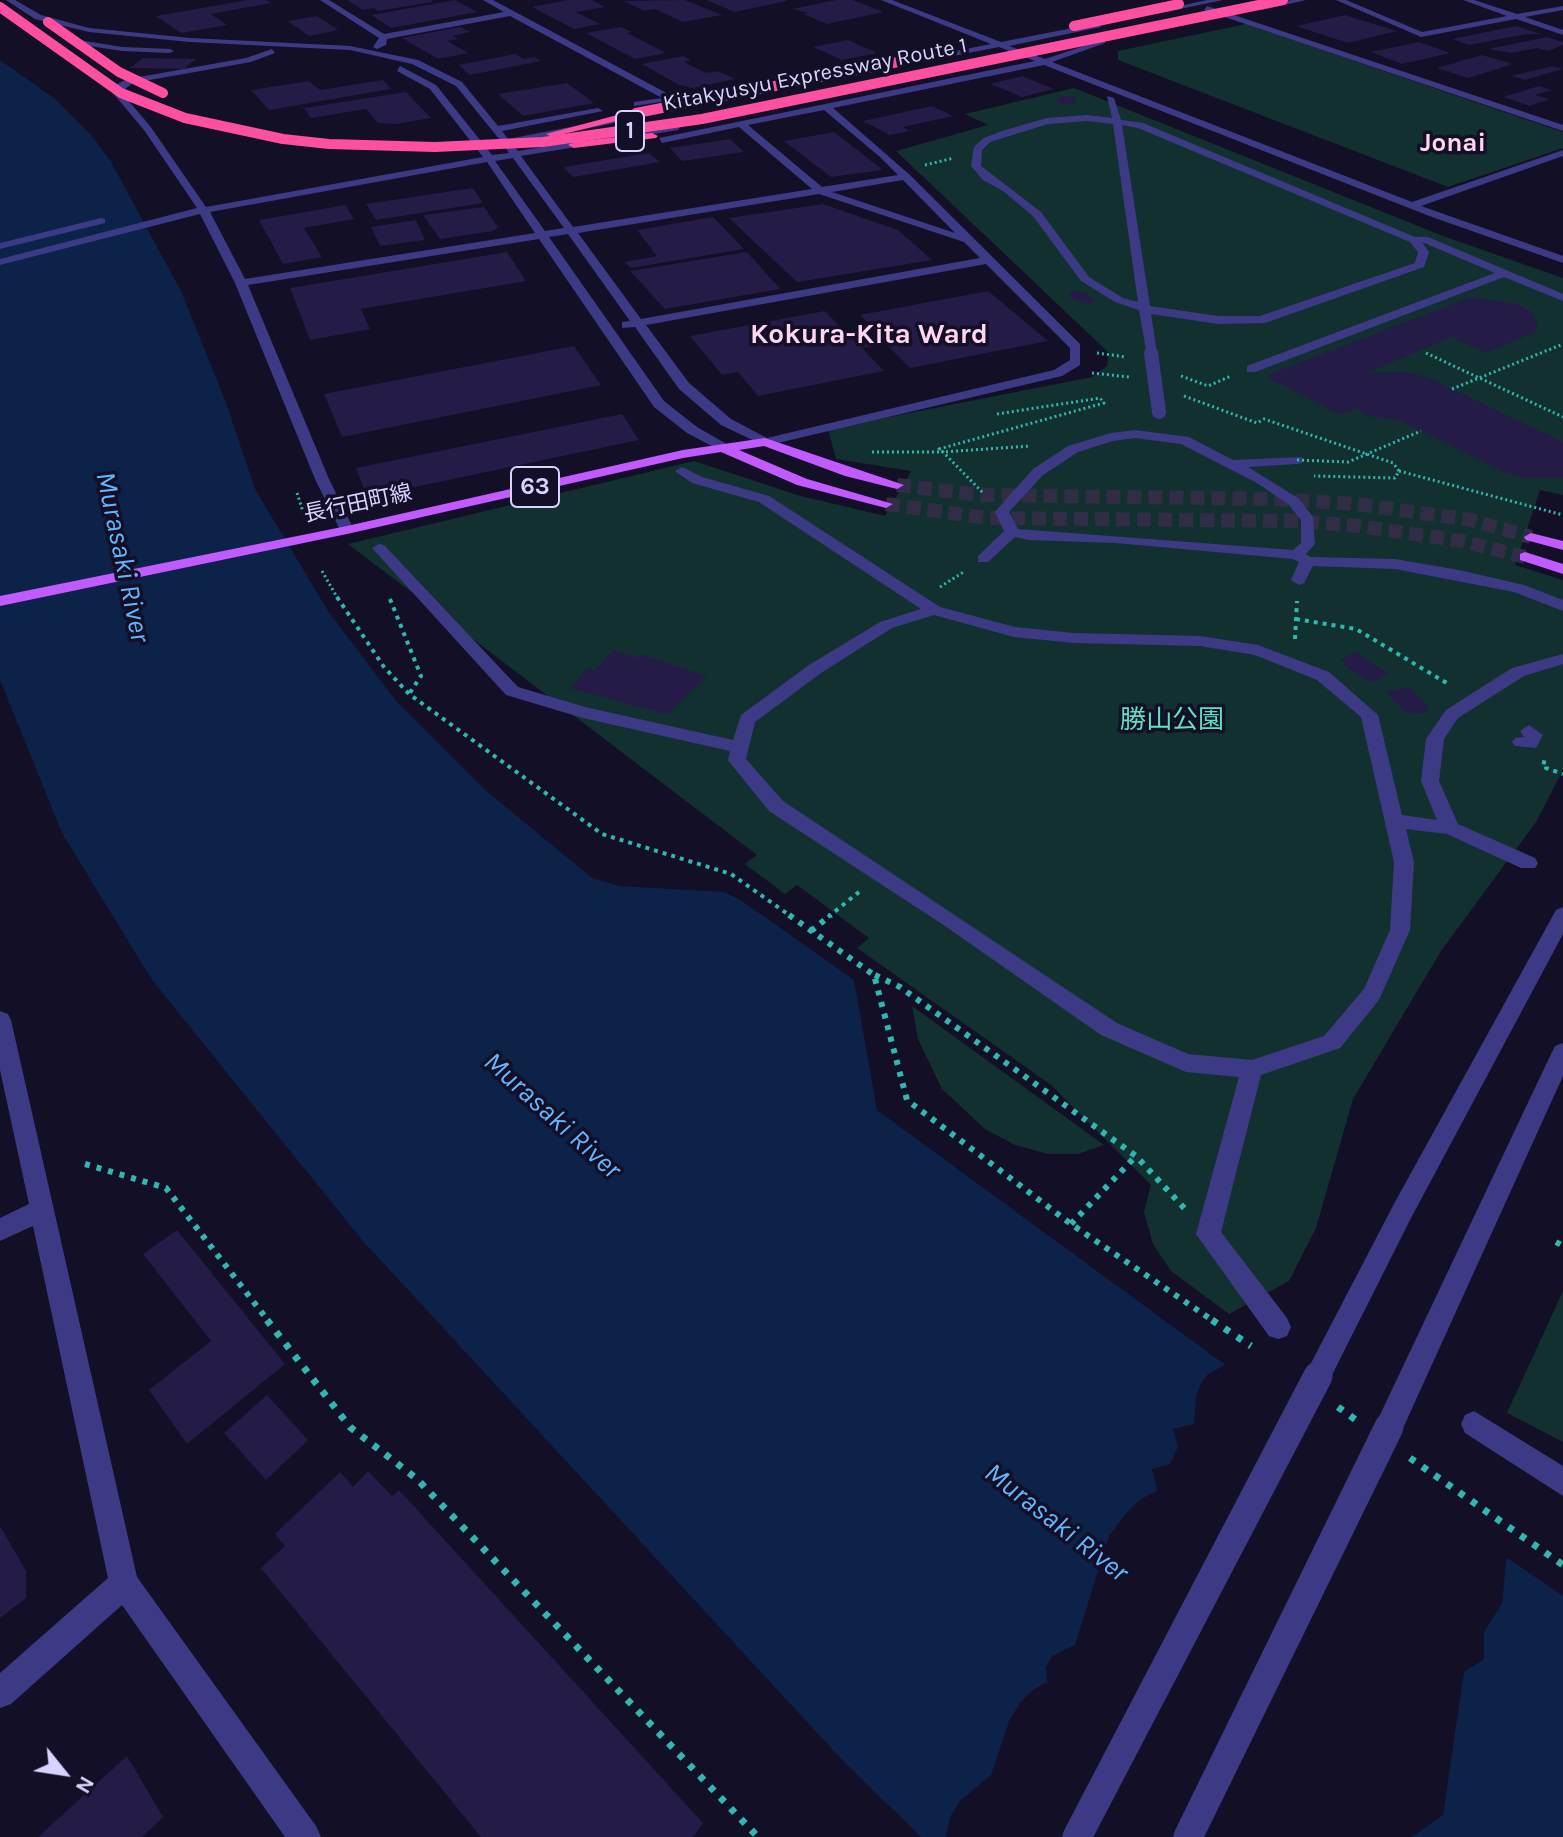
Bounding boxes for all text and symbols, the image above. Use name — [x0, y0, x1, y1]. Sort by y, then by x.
street label: Kitakyusyu Expressway Route 1 — [661, 33, 969, 117]
road number: 1 — [616, 111, 644, 151]
district label: Jonai — [1420, 128, 1486, 160]
district label: Kokura-Kita Ward — [750, 318, 988, 352]
road number: 63 — [511, 467, 559, 507]
water label: Murasaki River — [88, 469, 156, 645]
street label: 長行田町線 — [301, 480, 415, 528]
park label: 勝山公園 — [1120, 705, 1224, 737]
water label: Murasaki River — [476, 1045, 628, 1187]
water label: Murasaki River — [977, 1456, 1135, 1590]
north arrow — [24, 1733, 104, 1813]
text: N — [70, 1772, 100, 1798]

